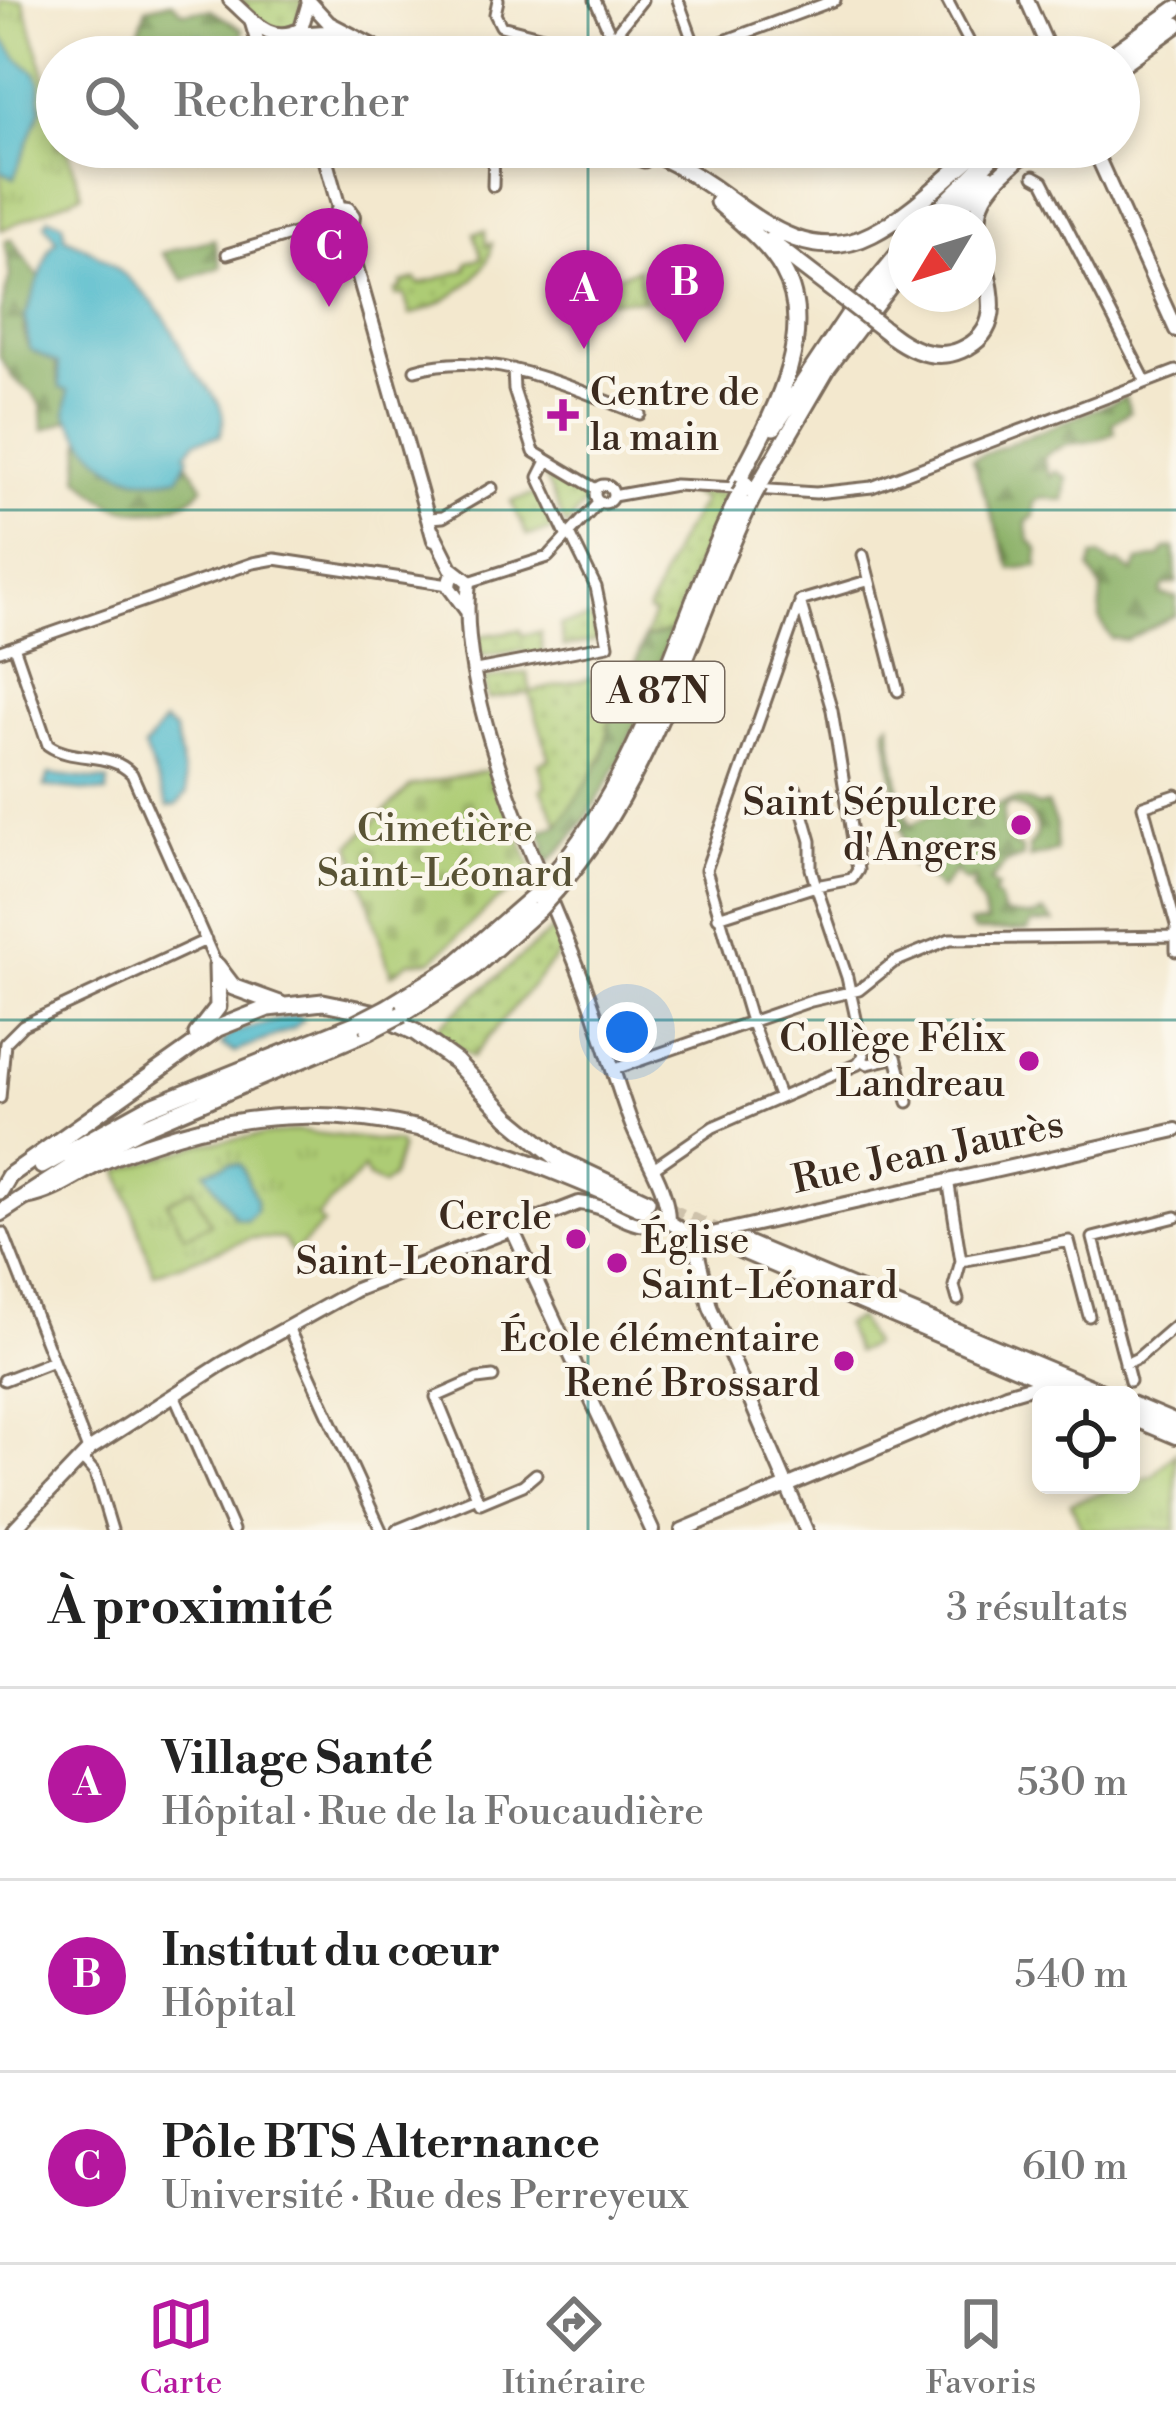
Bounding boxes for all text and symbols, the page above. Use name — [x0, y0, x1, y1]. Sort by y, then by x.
search box — [36, 36, 1140, 168]
icon: search — [78, 69, 144, 135]
text: Rechercher — [174, 74, 410, 131]
north arrow — [888, 204, 996, 312]
pin: C — [290, 208, 368, 307]
pin: B — [646, 244, 724, 343]
pin: A — [545, 250, 623, 349]
place label: Centre de la main — [590, 369, 760, 463]
marker: Centre de la main — [547, 399, 579, 431]
road number: A 87N — [592, 662, 724, 722]
place label: Saint Sépulcre d'Angers — [743, 779, 997, 873]
park label: Cimetière Saint-Léonard — [317, 805, 573, 899]
marker: Saint Sépulcre d'Angers — [1008, 812, 1034, 838]
your location — [597, 1002, 657, 1062]
place label: Collège Félix Landreau — [779, 1015, 1006, 1109]
marker: Collège Félix Landreau — [1016, 1048, 1042, 1074]
street label: Rue Jean Jaurès — [788, 1100, 1068, 1206]
place label: Cercle Saint-Leonard — [295, 1193, 552, 1287]
place label: Église Saint-Léonard — [641, 1215, 898, 1311]
marker: Cercle Saint-Leonard — [563, 1226, 589, 1252]
marker: Église Saint-Léonard — [604, 1250, 630, 1276]
place label: École élémentaire René Brossard — [501, 1313, 820, 1409]
marker: École élémentaire René Brossard — [831, 1348, 857, 1374]
map controls — [1032, 1386, 1140, 1494]
button: locate — [1032, 1386, 1140, 1494]
text: À proximité — [48, 1576, 333, 1640]
text: 3 résultats — [946, 1584, 1128, 1633]
text: Village Santé — [162, 1731, 433, 1788]
text: A — [73, 1759, 101, 1808]
text: 530 m — [1017, 1759, 1128, 1808]
text: Hôpital · Rue de la Foucaudière — [162, 1788, 704, 1837]
text: Institut du cœur — [162, 1923, 500, 1980]
text: B — [72, 1951, 102, 2000]
text: 540 m — [1014, 1951, 1128, 2000]
text: Hôpital — [162, 1980, 296, 2029]
text: Pôle BTS Alternance — [162, 2115, 600, 2172]
text: C — [73, 2143, 101, 2192]
text: 610 m — [1022, 2143, 1128, 2192]
text: Université · Rue des Perreyeux — [162, 2172, 688, 2221]
tab: Carte — [140, 2291, 222, 2404]
tab: Itinéraire — [502, 2291, 646, 2404]
tab: Favoris — [926, 2291, 1036, 2404]

